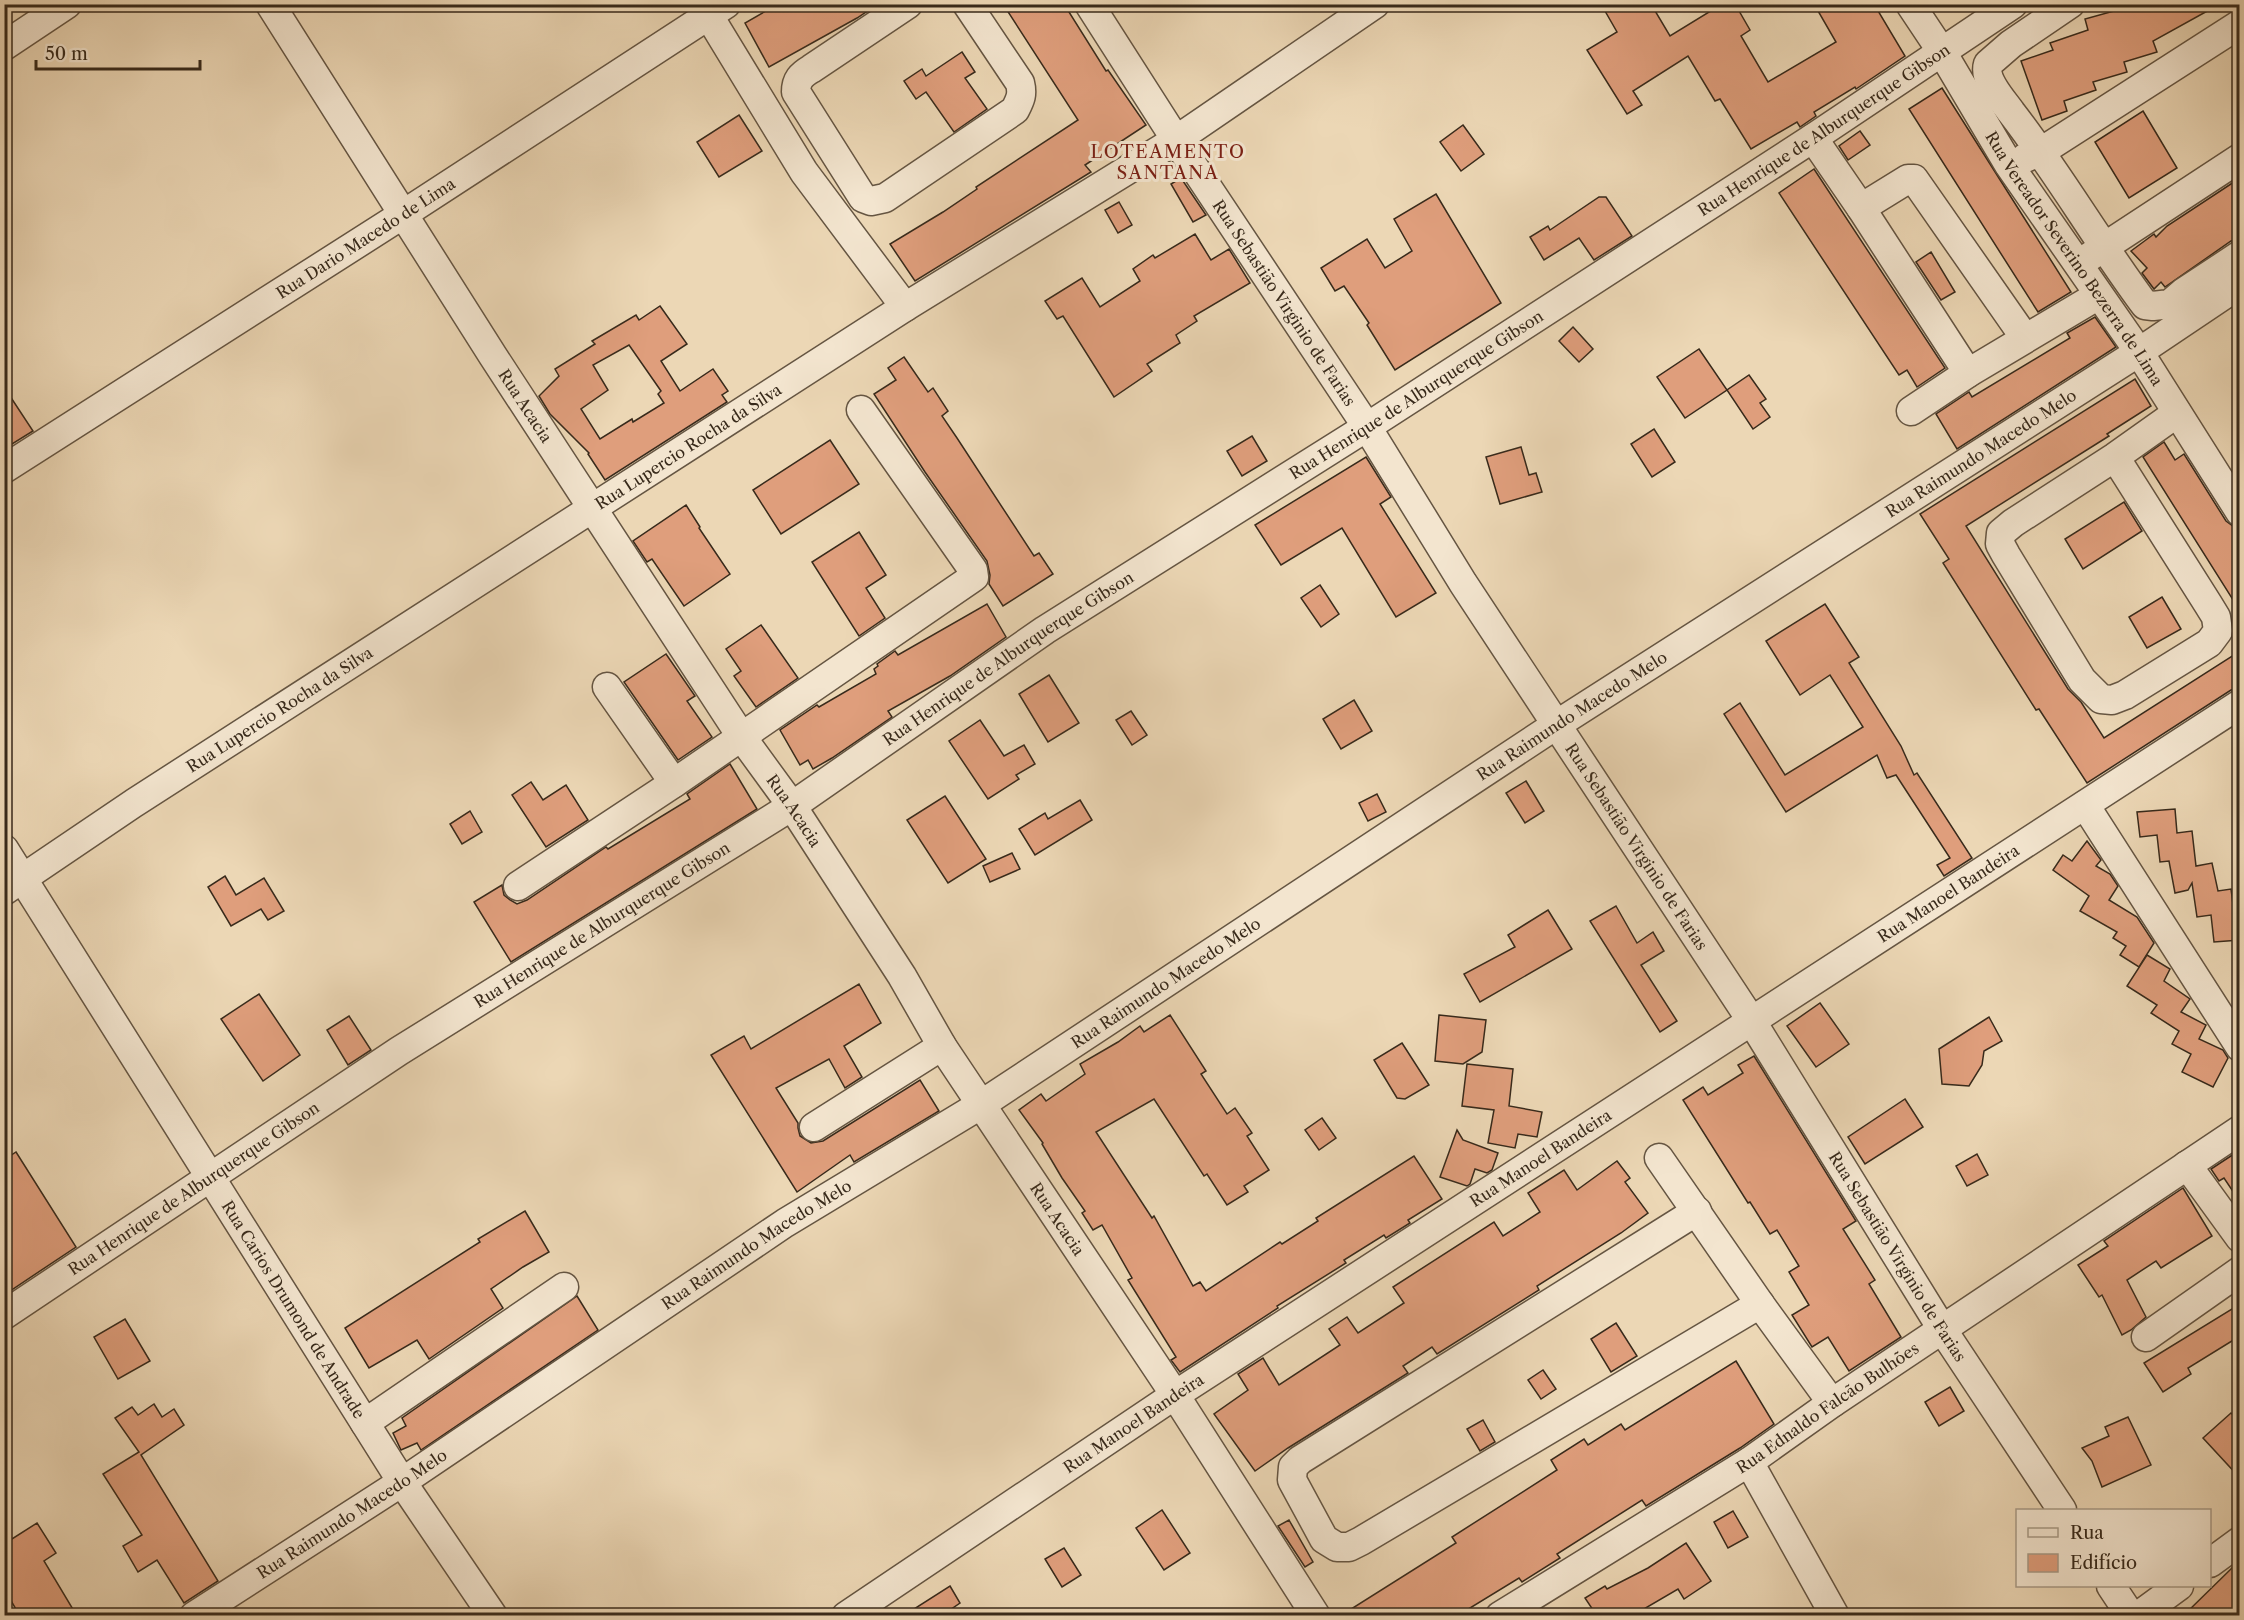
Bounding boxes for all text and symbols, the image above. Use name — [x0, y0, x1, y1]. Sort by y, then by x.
scale bar — [36, 33, 200, 71]
street label: Rua Henrique de Alburquerque Gibson — [1694, 39, 1954, 220]
text: 50 m — [45, 43, 88, 65]
street label: Rua Vereador Severino Bezerra de Lima — [1981, 128, 2168, 390]
district label: LOTEAMENTO SANTANA — [1091, 141, 1245, 184]
street label: Rua Dario Macedo de Lima — [272, 173, 459, 303]
street label: Rua Sebastião Virginio de Farias — [1208, 196, 1360, 410]
street label: Rua Henrique de Alburquerque Gibson — [1286, 306, 1547, 483]
street label: Rua Acacia — [494, 365, 557, 447]
street label: Rua Lupercio Rocha da Silva — [591, 379, 786, 514]
street label: Rua Raimundo Macedo Melo — [1882, 385, 2080, 522]
street label: Rua Henrique de Alburquerque Gibson — [879, 567, 1137, 750]
street label: Rua Lupercio Rocha da Silva — [183, 642, 377, 777]
street label: Rua Raimundo Macedo Melo — [1473, 647, 1671, 785]
street label: Rua Sebastião Virginio de Farias — [1561, 739, 1712, 954]
street label: Rua Acacia — [762, 770, 826, 851]
street label: Rua Henrique de Alburquerque Gibson — [470, 837, 733, 1012]
street label: Rua Manoel Bandeira — [1874, 840, 2023, 947]
street label: Rua Raimundo Macedo Melo — [1067, 913, 1264, 1052]
street label: Rua Henrique de Alburquerque Gibson — [64, 1097, 323, 1279]
street label: Rua Manoel Bandeira — [1466, 1104, 1616, 1211]
street label: Rua Sebastião Virginio de Farias — [1825, 1148, 1971, 1365]
street label: Rua Raimundo Macedo Melo — [657, 1175, 855, 1314]
street label: Rua Acacia — [1026, 1179, 1089, 1260]
street label: Rua Carios Drumond de Andrade — [218, 1197, 370, 1422]
street label: Rua Ednaldo Falcão Bulhões — [1732, 1338, 1922, 1478]
street label: Rua Manoel Bandeira — [1059, 1369, 1208, 1477]
street label: Rua Raimundo Macedo Melo — [253, 1445, 451, 1583]
legend — [2016, 1509, 2211, 1587]
text: Rua — [2070, 1522, 2104, 1544]
text: Edifício — [2070, 1552, 2137, 1574]

